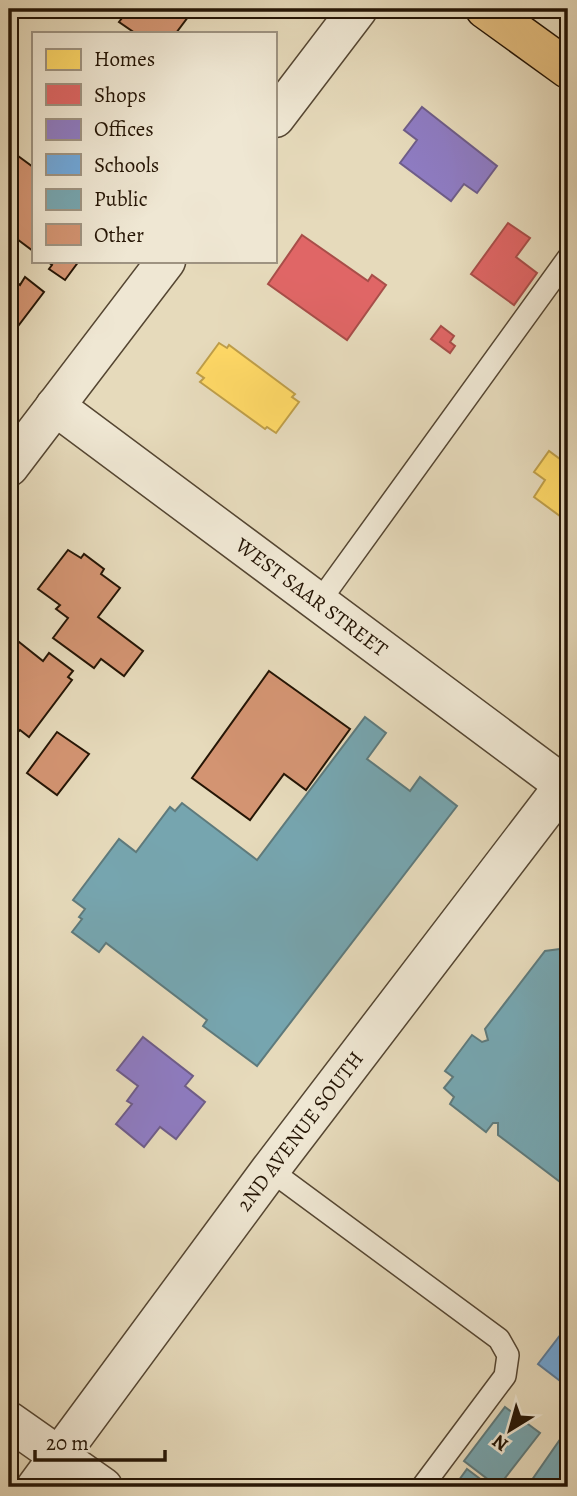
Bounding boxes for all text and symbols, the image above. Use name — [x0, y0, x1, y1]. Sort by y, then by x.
legend — [32, 32, 276, 262]
text: Homes — [94, 45, 155, 73]
text: Shops — [94, 81, 146, 109]
text: Offices — [94, 115, 154, 143]
text: Schools — [94, 151, 159, 179]
text: Public — [94, 185, 148, 213]
text: Other — [94, 221, 144, 249]
street label: WEST SAAR STREET — [229, 531, 394, 663]
street label: 2ND AVENUE SOUTH — [230, 1046, 370, 1217]
north arrow — [476, 1394, 546, 1464]
scale bar — [35, 1419, 164, 1463]
text: N — [487, 1428, 514, 1457]
text: 20 m — [46, 1429, 89, 1457]

